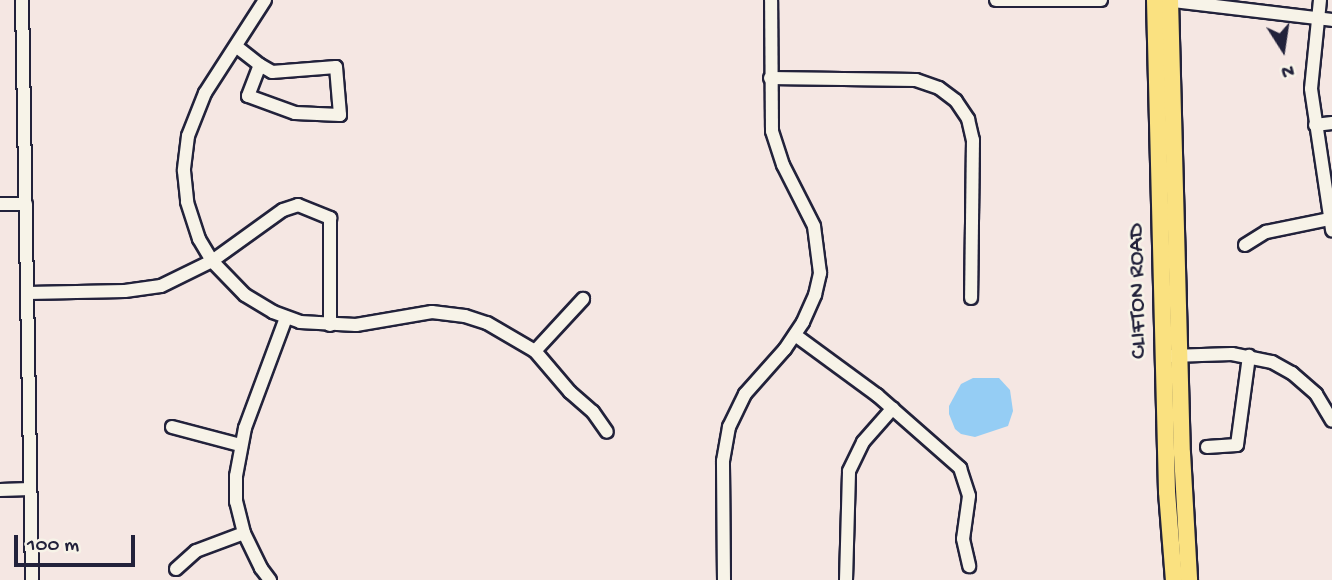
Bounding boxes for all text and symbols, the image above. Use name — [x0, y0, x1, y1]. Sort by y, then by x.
north arrow — [1248, 14, 1318, 84]
text: N — [1279, 57, 1296, 83]
street label: CLIFTON ROAD — [1124, 223, 1154, 359]
scale bar — [18, 520, 138, 564]
text: 100 m — [27, 534, 79, 559]

